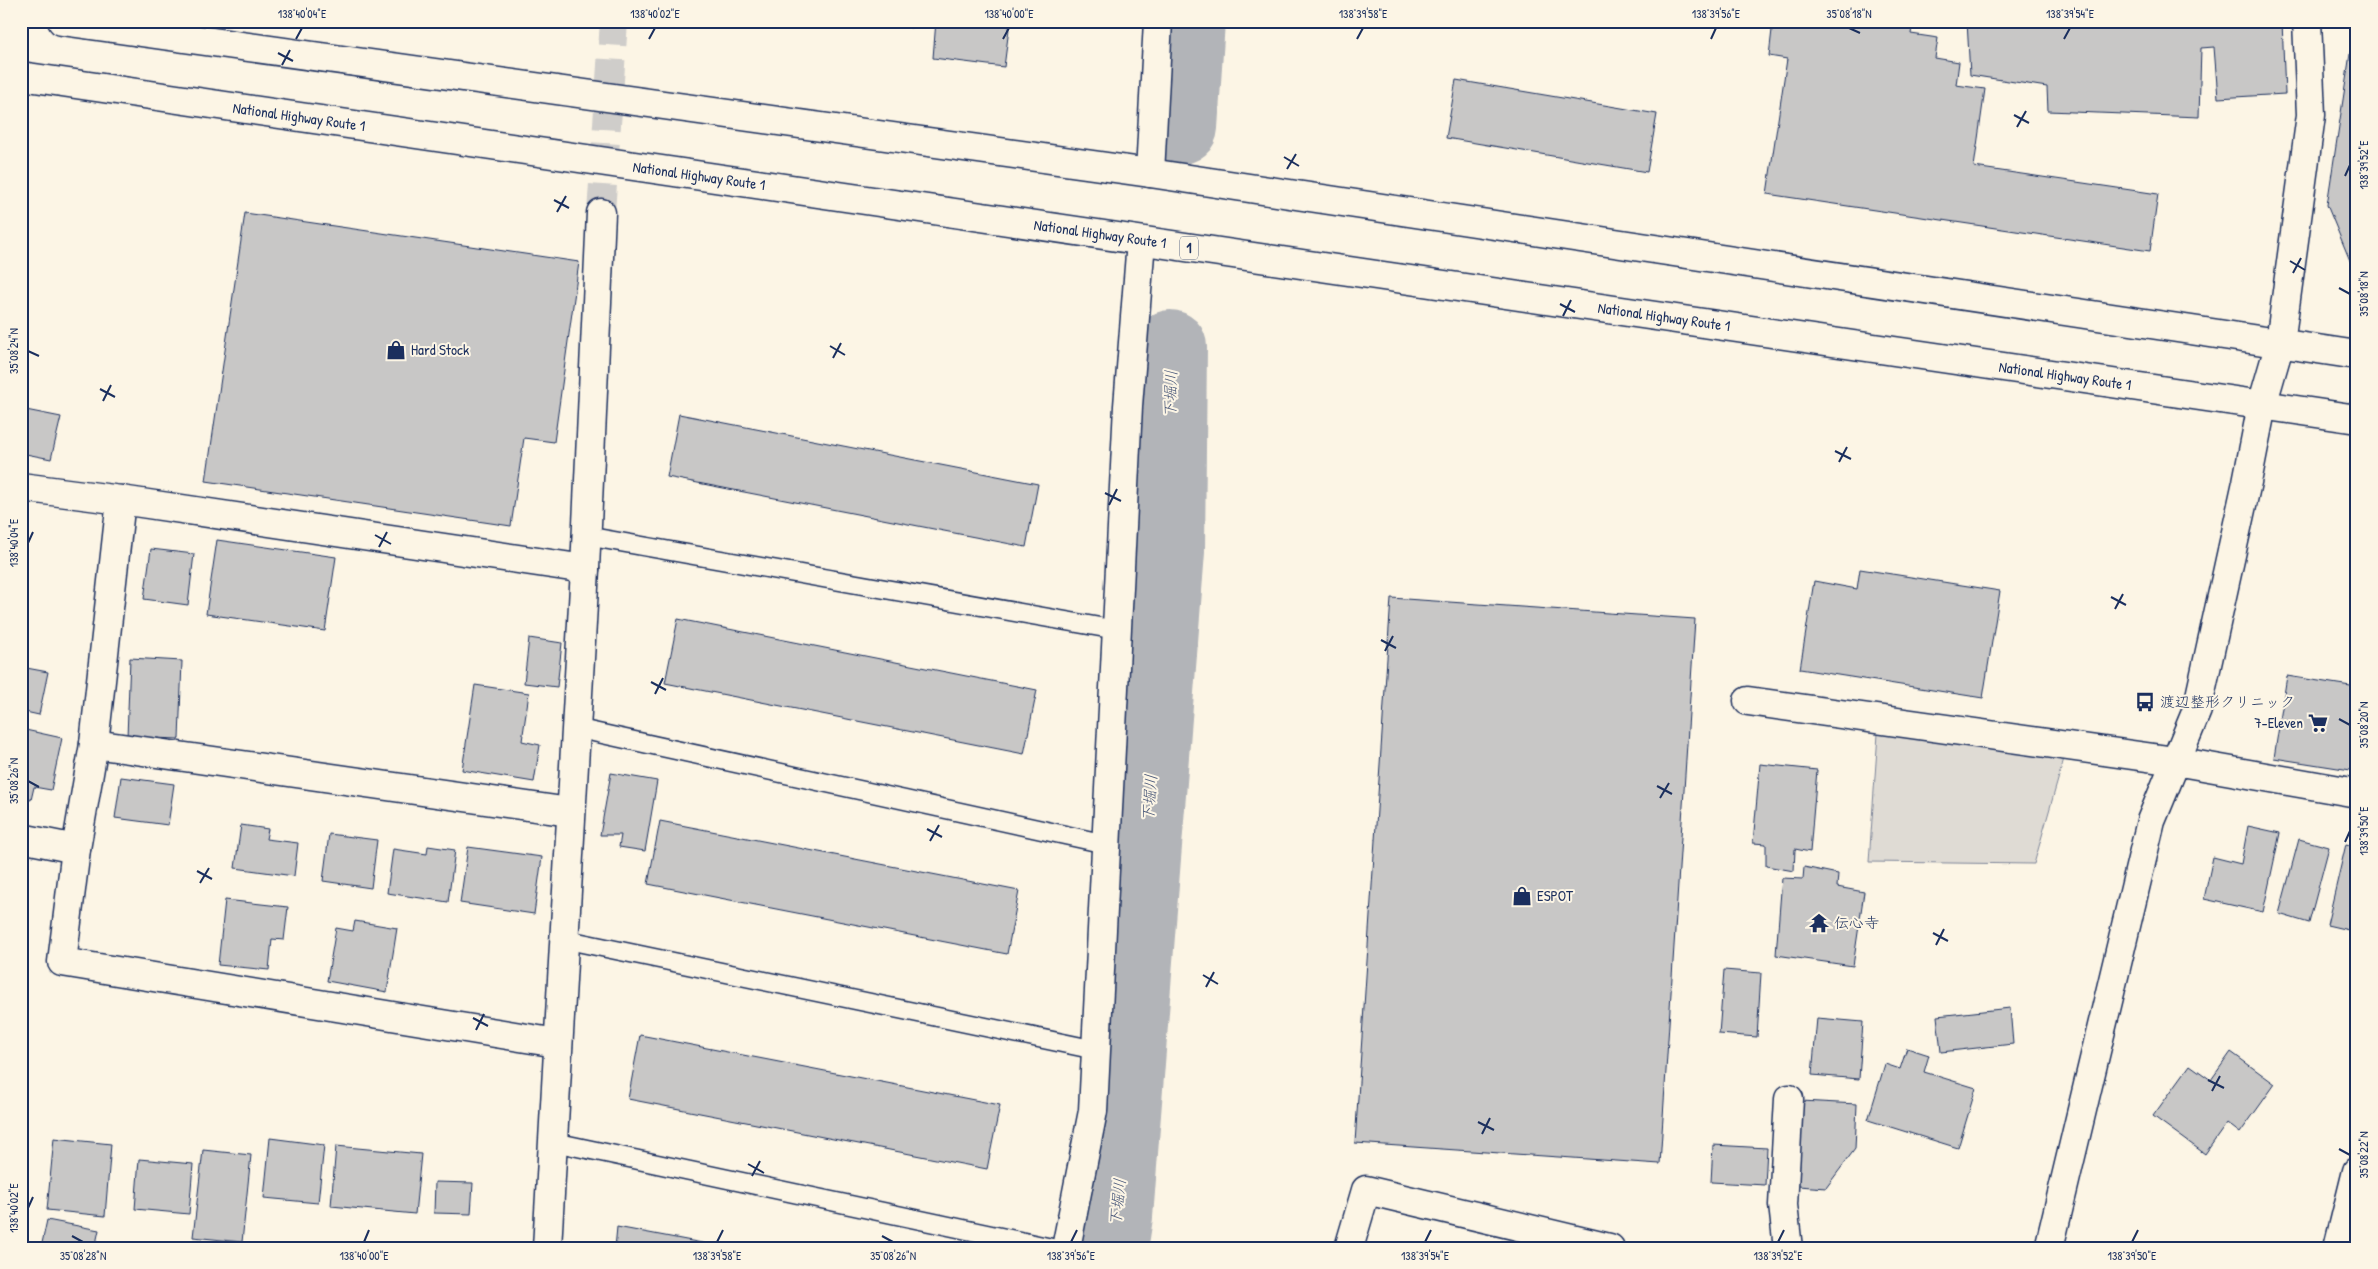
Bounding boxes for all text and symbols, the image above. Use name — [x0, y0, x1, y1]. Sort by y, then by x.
text: 138°40'04"E — [278, 5, 327, 22]
text: 138°40'02"E — [630, 5, 680, 22]
text: 138°40'00"E — [984, 5, 1034, 22]
text: 138°39'58"E — [1339, 5, 1388, 22]
text: 138°39'56"E — [1692, 5, 1741, 22]
text: 35°08'18"N — [1826, 5, 1872, 22]
text: 138°39'54"E — [2046, 5, 2095, 22]
street label: National Highway Route 1 — [232, 97, 367, 136]
text: 138°39'52"E — [2355, 140, 2372, 190]
street label: National Highway Route 1 — [632, 156, 767, 195]
street label: National Highway Route 1 — [1033, 214, 1168, 253]
road number: 1 — [1180, 237, 1198, 260]
text: 35°08'18"N — [2355, 271, 2372, 317]
street label: National Highway Route 1 — [1597, 297, 1732, 336]
text: 35°08'24"N — [5, 328, 22, 374]
shop icon: Hard Stock — [385, 339, 407, 361]
place label: Hard Stock — [411, 339, 469, 360]
street label: National Highway Route 1 — [1998, 356, 2133, 395]
water label: 下堀川 — [1159, 370, 1181, 418]
text: 138°40'04"E — [5, 518, 22, 567]
bus stop icon: 渡辺整形クリニック — [2134, 691, 2156, 713]
place label: 渡辺整形クリニック — [2160, 691, 2295, 712]
text: 35°08'20"N — [2355, 702, 2372, 748]
place label: 7-Eleven — [2254, 712, 2303, 733]
supermarket icon: 7-Eleven — [2307, 712, 2329, 734]
text: 35°08'26"N — [5, 758, 22, 804]
water label: 下堀川 — [1136, 773, 1162, 823]
text: 138°39'50"E — [2355, 806, 2372, 855]
shop icon: ESPOT — [1511, 885, 1533, 907]
place label: ESPOT — [1537, 885, 1574, 906]
temple icon: 伝心寺 — [1808, 912, 1830, 934]
place label: 伝心寺 — [1834, 912, 1879, 933]
text: 35°08'22"N — [2355, 1131, 2372, 1179]
water label: 下堀川 — [1104, 1177, 1130, 1227]
text: 138°40'02"E — [5, 1183, 22, 1233]
text: 35°08'28"N — [60, 1247, 106, 1264]
text: 138°40'00"E — [339, 1247, 389, 1264]
text: 138°39'58"E — [693, 1247, 742, 1264]
text: 35°08'26"N — [870, 1247, 916, 1264]
text: 138°39'56"E — [1047, 1247, 1096, 1264]
text: 138°39'54"E — [1401, 1247, 1450, 1264]
text: 138°39'52"E — [1753, 1247, 1803, 1264]
text: 138°39'50"E — [2108, 1247, 2157, 1264]

